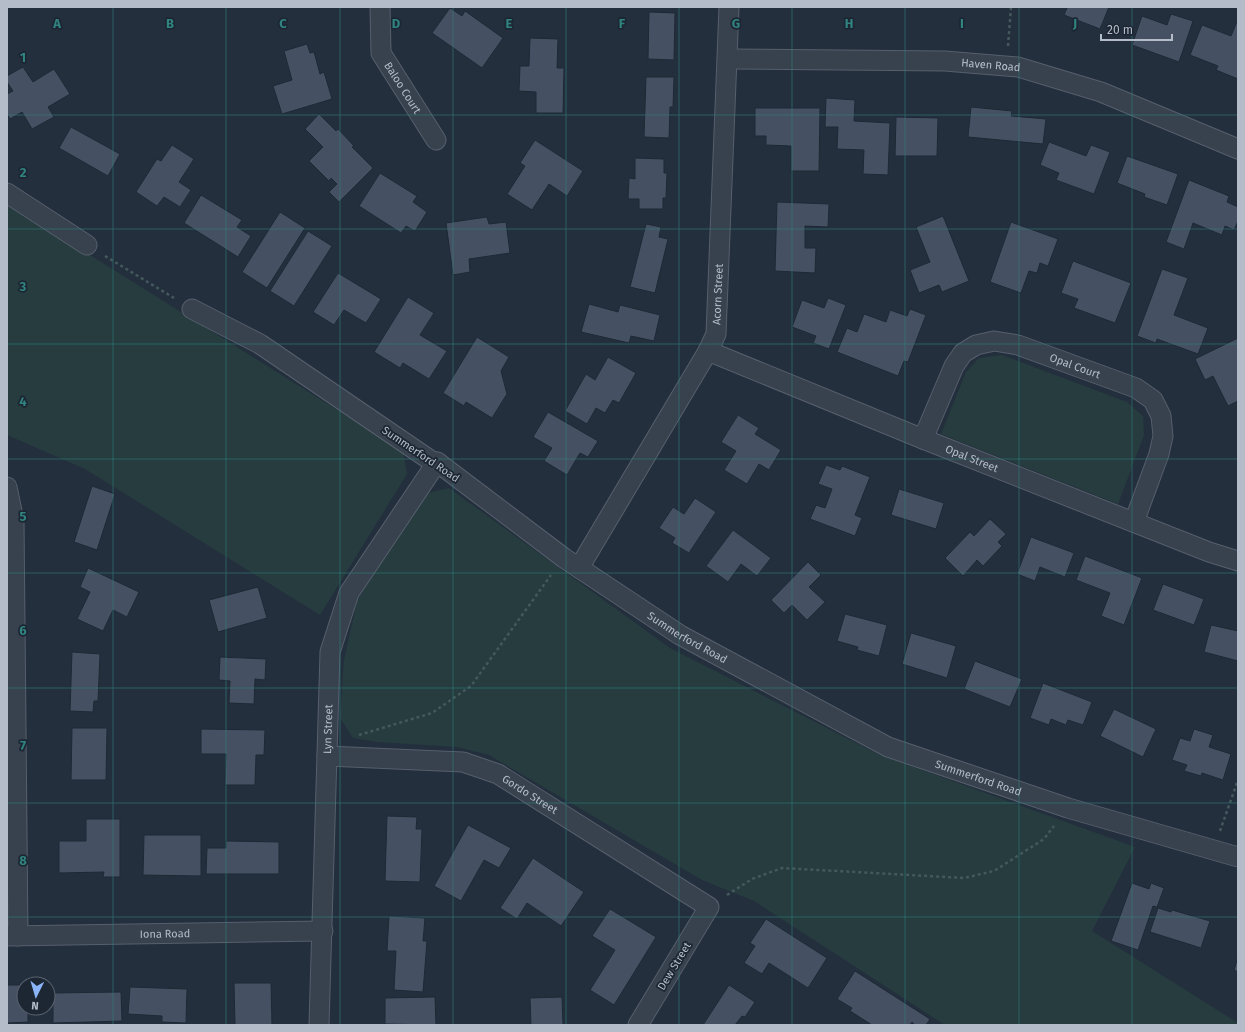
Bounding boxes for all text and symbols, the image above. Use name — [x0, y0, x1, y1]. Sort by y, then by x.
text: A — [52, 16, 61, 31]
text: B — [166, 16, 174, 31]
text: C — [279, 16, 287, 31]
text: D — [392, 16, 401, 31]
text: E — [506, 16, 513, 31]
text: F — [619, 16, 626, 31]
text: G — [732, 16, 740, 31]
text: H — [845, 16, 853, 31]
text: I — [960, 16, 964, 31]
text: J — [1072, 16, 1077, 31]
scale bar — [1101, 16, 1172, 42]
text: 20 m — [1107, 23, 1133, 37]
text: 1 — [20, 50, 26, 65]
street label: Haven Road — [961, 56, 1021, 74]
street label: Baloo Court — [381, 60, 424, 116]
text: 2 — [20, 165, 27, 180]
street label: Acorn Street — [710, 263, 726, 325]
text: 3 — [19, 279, 27, 294]
street label: Opal Court — [1048, 351, 1102, 382]
text: 4 — [19, 394, 27, 409]
street label: Summerford Road — [380, 424, 462, 485]
street label: Opal Street — [943, 442, 1000, 475]
text: 5 — [20, 509, 27, 524]
street label: Summerford Road — [645, 609, 729, 666]
text: 6 — [19, 623, 27, 638]
street label: Lyn Street — [321, 704, 335, 754]
text: 7 — [20, 738, 26, 753]
street label: Summerford Road — [933, 757, 1023, 799]
street label: Gordo Street — [500, 772, 560, 817]
text: 8 — [19, 853, 27, 868]
street label: Iona Road — [140, 927, 190, 941]
street label: Dew Street — [655, 940, 694, 993]
north arrow — [16, 976, 56, 1016]
text: N — [31, 999, 39, 1012]

